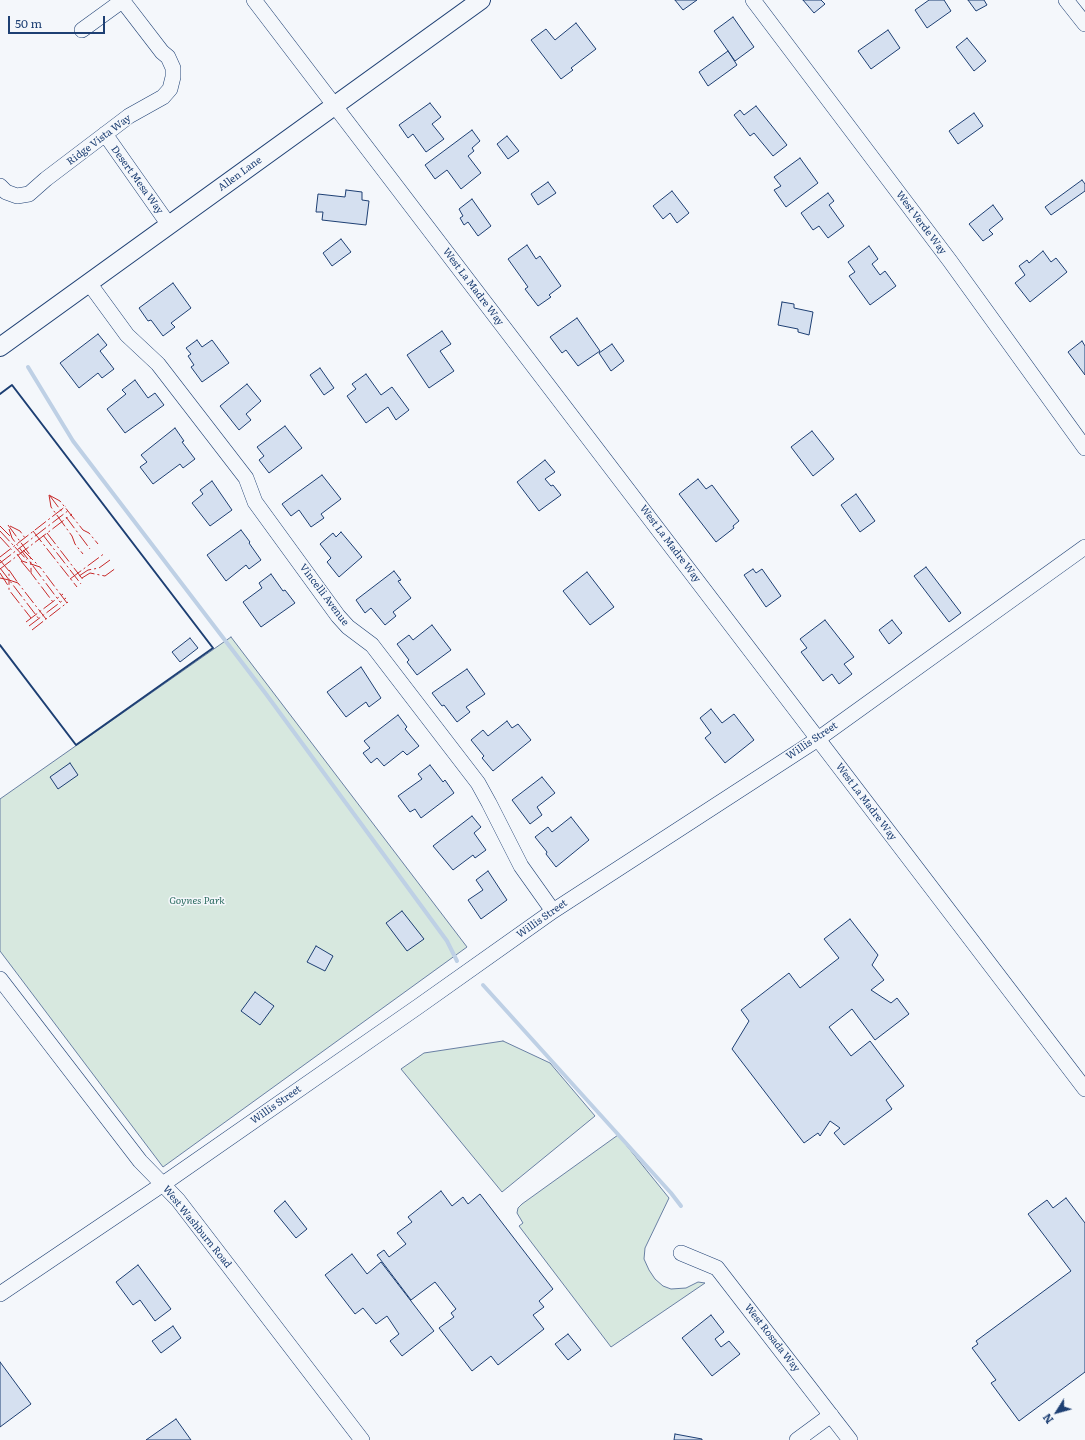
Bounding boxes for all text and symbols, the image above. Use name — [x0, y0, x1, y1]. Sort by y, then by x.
scale bar — [10, 8, 107, 34]
text: 50 m — [15, 14, 42, 32]
street label: Ridge Vista Way — [65, 112, 133, 168]
street label: Desert Mesa Way — [108, 144, 166, 216]
street label: Allen Lane — [216, 154, 264, 194]
street label: West Verde Way — [893, 189, 949, 257]
street label: West La Madre Way — [440, 246, 506, 328]
street label: West La Madre Way — [637, 503, 703, 585]
street label: Vincelli Avenue — [297, 562, 351, 628]
street label: Willis Street — [784, 719, 840, 763]
street label: West La Madre Way — [833, 761, 899, 843]
park label: Goynes Park — [169, 895, 225, 907]
street label: Willis Street — [514, 897, 570, 941]
street label: Willis Street — [248, 1083, 304, 1127]
street label: West Washburn Road — [160, 1183, 234, 1271]
street label: West Rosada Way — [742, 1302, 802, 1374]
north arrow — [1037, 1392, 1077, 1432]
text: N — [1038, 1411, 1057, 1428]

